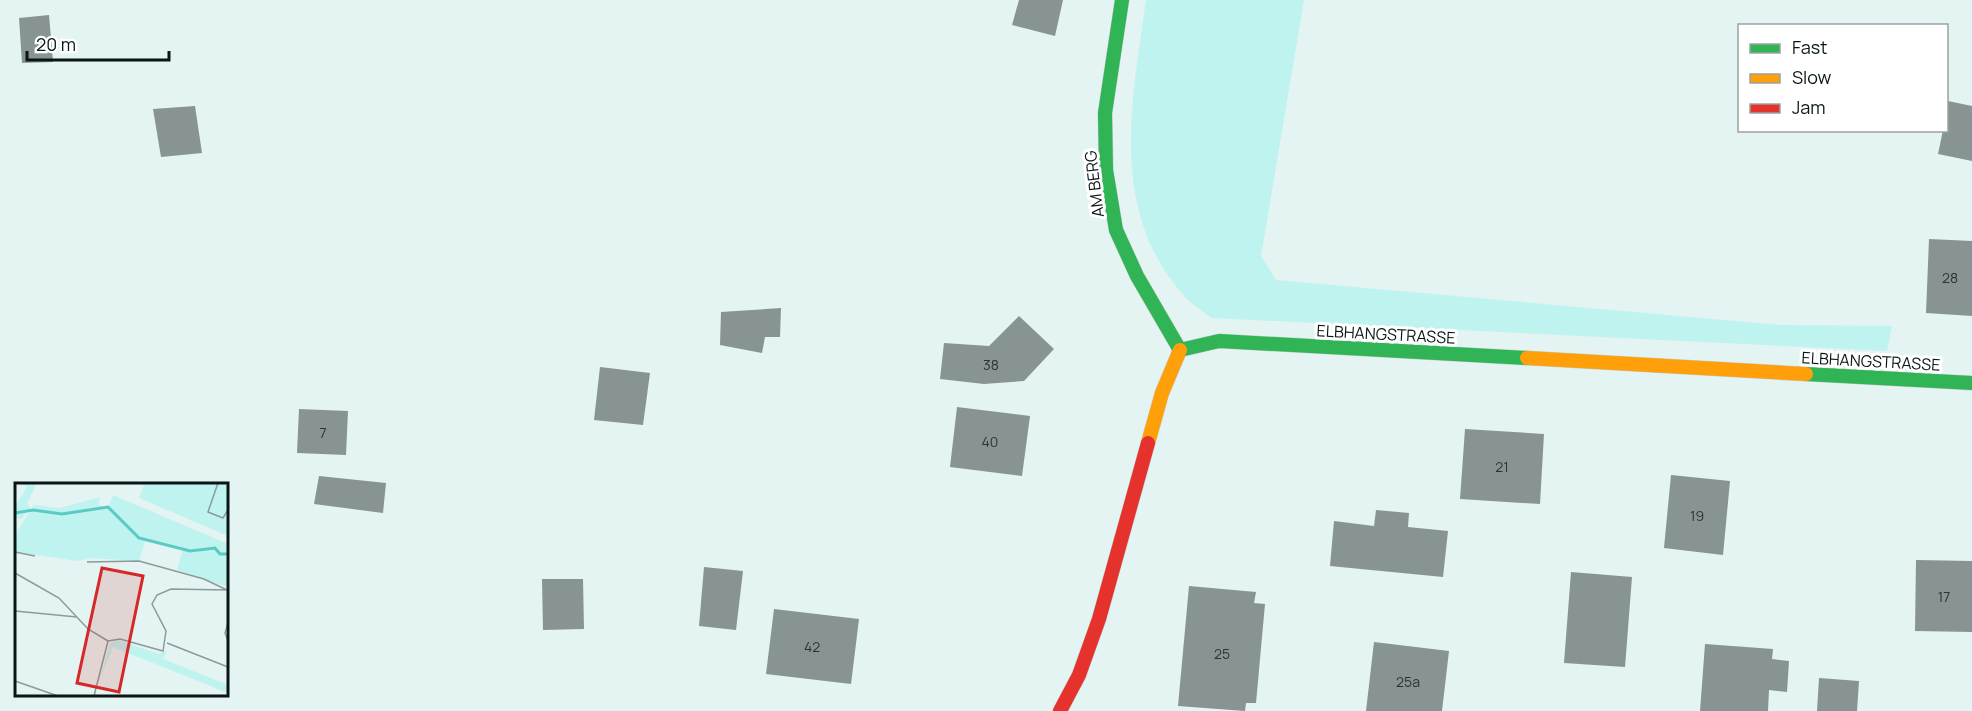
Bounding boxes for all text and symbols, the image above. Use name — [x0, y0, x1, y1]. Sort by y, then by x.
scale bar — [27, 24, 170, 62]
legend — [1738, 24, 1948, 132]
text: 20 m — [36, 32, 76, 56]
text: Fast — [1792, 35, 1827, 59]
text: Slow — [1792, 65, 1832, 89]
text: Jam — [1792, 95, 1826, 119]
street label: AM BERG — [1079, 149, 1109, 219]
house number: 28 — [1942, 268, 1958, 287]
street label: ELBHANGSTRASSE — [1316, 319, 1456, 349]
street label: ELBHANGSTRASSE — [1801, 346, 1941, 376]
house number: 38 — [983, 355, 999, 374]
house number: 7 — [319, 423, 327, 442]
house number: 40 — [982, 432, 998, 451]
house number: 21 — [1495, 457, 1509, 476]
inset map — [15, 483, 228, 696]
house number: 19 — [1690, 506, 1704, 525]
house number: 17 — [1938, 587, 1950, 606]
house number: 42 — [804, 637, 820, 656]
house number: 25 — [1214, 644, 1230, 663]
house number: 25a — [1396, 672, 1420, 691]

